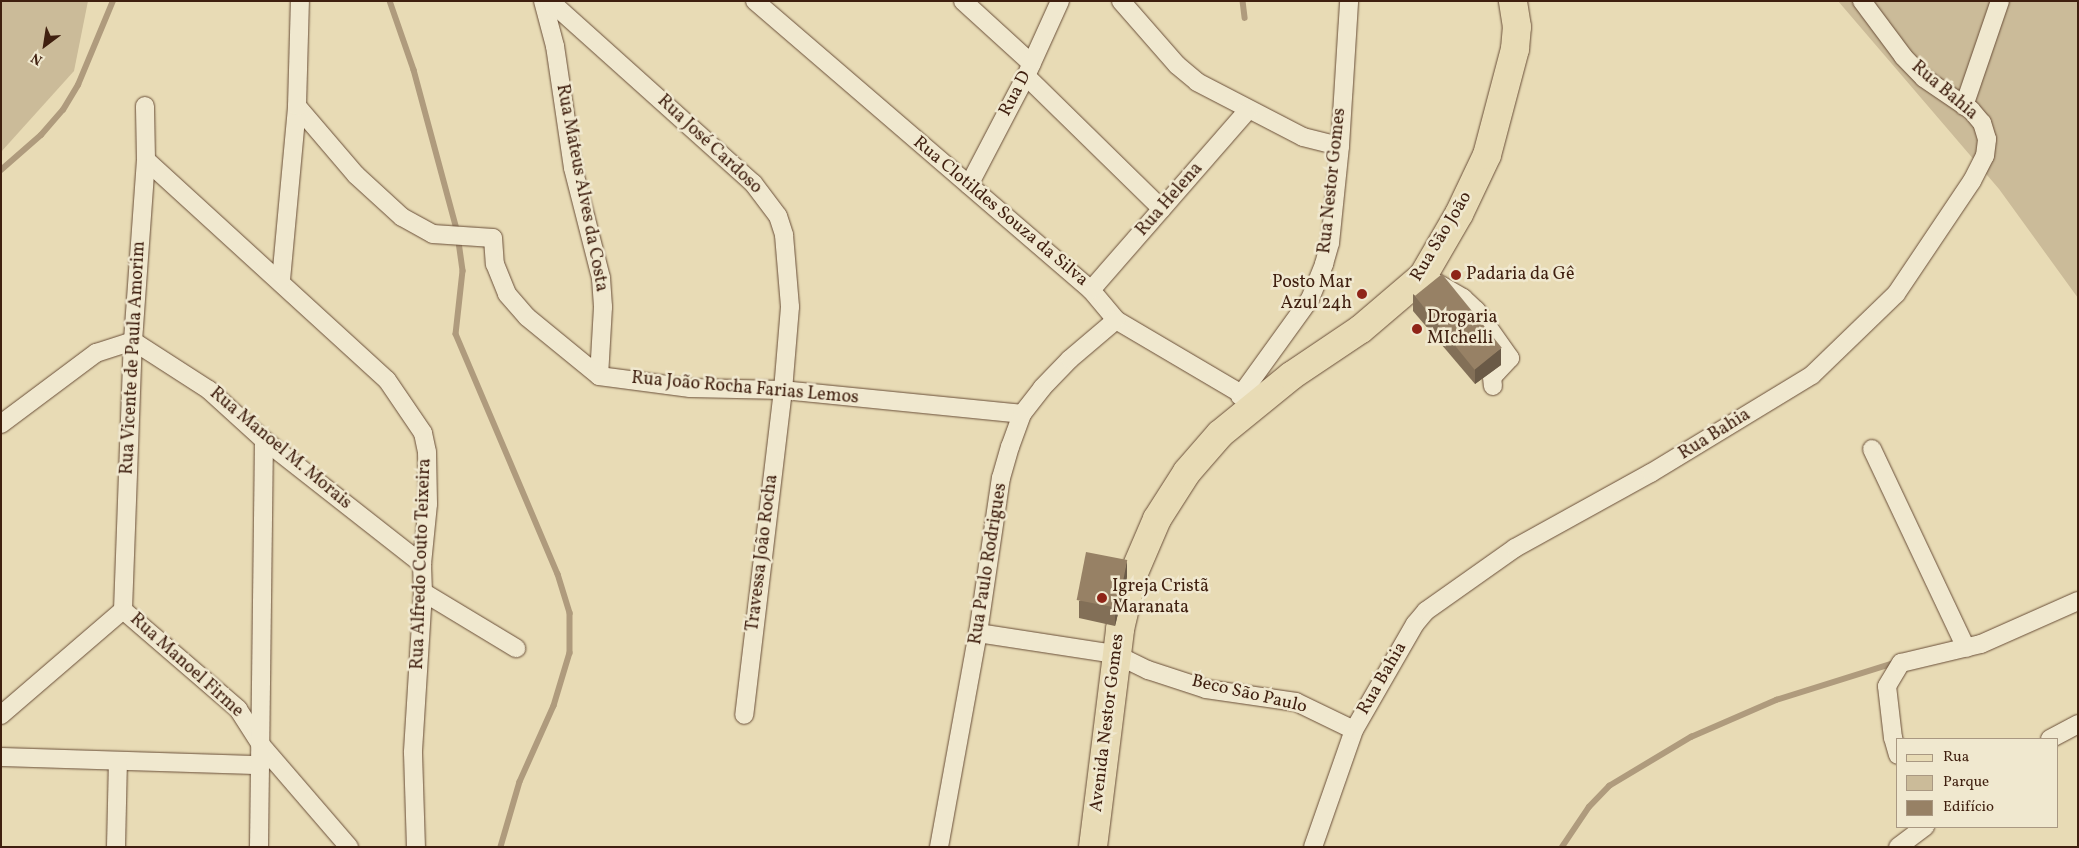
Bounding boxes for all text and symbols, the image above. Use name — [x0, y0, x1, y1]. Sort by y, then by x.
north arrow — [20, 20, 70, 70]
text: N — [28, 48, 46, 69]
street label: Rua Bahia — [1906, 57, 1982, 125]
street label: Rua D — [995, 68, 1037, 120]
street label: Rua Mateus Alves da Costa — [550, 82, 612, 294]
street label: Rua José Cardoso — [652, 91, 766, 199]
street label: Rua Nestor Gomes — [1315, 107, 1351, 255]
street label: Rua Clotildes Souza da Silva — [908, 132, 1092, 292]
street label: Rua Helena — [1132, 159, 1208, 241]
street label: Rua São João — [1407, 188, 1477, 286]
street label: Rua Vicente de Paula Amorim — [117, 240, 151, 476]
place label: Padaria da Gê — [1466, 264, 1574, 286]
marker: Padaria da Gê — [1450, 269, 1462, 281]
place label: Posto Mar Azul 24h — [1272, 273, 1352, 316]
marker: Posto Mar Azul 24h — [1356, 288, 1368, 300]
place label: Drogaria MIchelli — [1427, 308, 1497, 350]
marker: Drogaria MIchelli — [1411, 323, 1423, 335]
street label: Rua João Rocha Farias Lemos — [630, 368, 860, 410]
street label: Rua Manoel M. Morais — [205, 383, 355, 515]
street label: Rua Bahia — [1675, 405, 1755, 465]
street label: Rua Alfredo Couto Teixeira — [408, 458, 436, 670]
street label: Travessa João Rocha — [743, 473, 783, 633]
street label: Rua Paulo Rodrigues — [966, 482, 1012, 646]
place label: Igreja Cristã Maranata — [1112, 577, 1209, 620]
marker: Igreja Cristã Maranata — [1096, 592, 1108, 604]
street label: Rua Manoel Firme — [125, 609, 247, 723]
street label: Avenida Nestor Gomes — [1086, 633, 1130, 813]
street label: Rua Bahia — [1354, 639, 1412, 719]
street label: Beco São Paulo — [1189, 671, 1309, 719]
legend — [1896, 738, 2059, 828]
text: Rua — [1943, 747, 1969, 768]
text: Parque — [1943, 772, 1989, 793]
text: Edifício — [1943, 797, 1994, 818]

